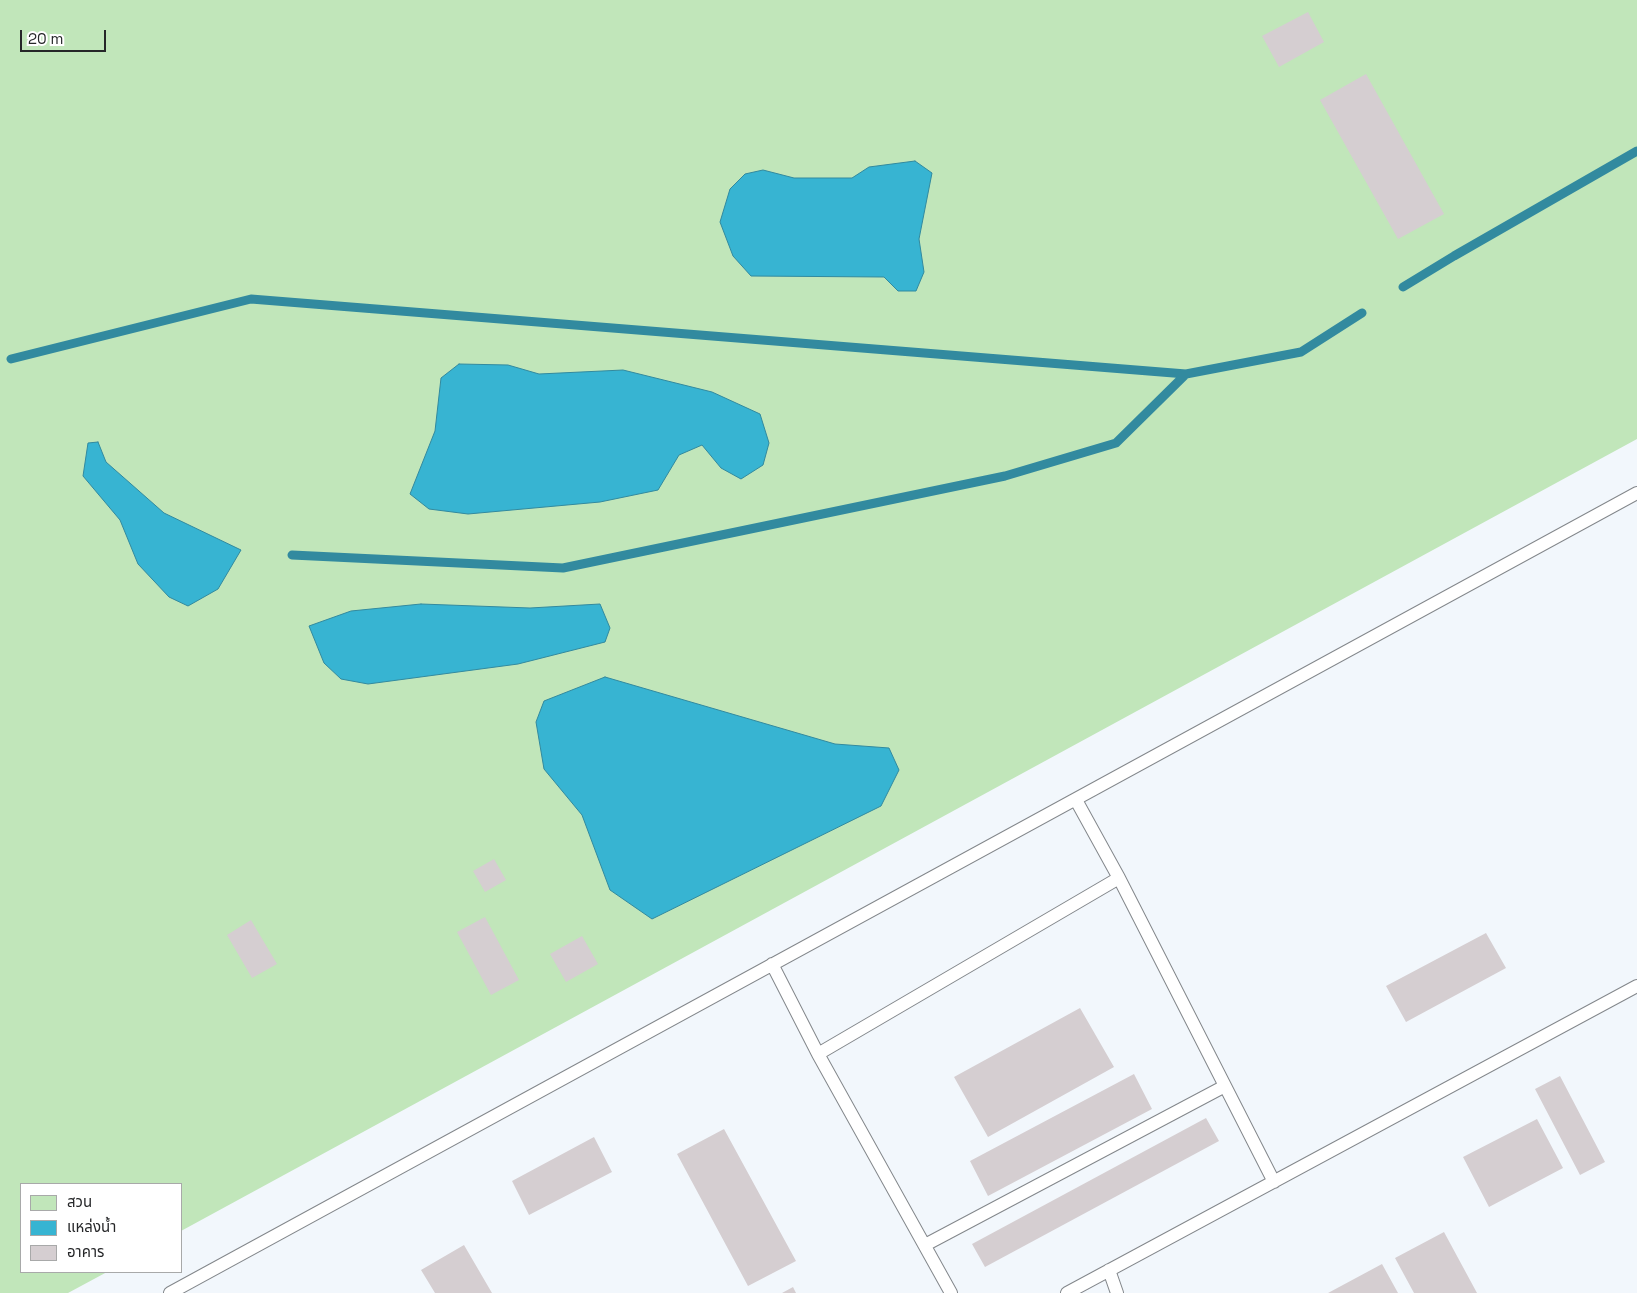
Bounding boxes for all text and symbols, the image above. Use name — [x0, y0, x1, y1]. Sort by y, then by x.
scale bar — [22, 20, 109, 52]
text: 20 m — [28, 29, 63, 48]
legend — [20, 1183, 182, 1273]
text: สวน — [67, 1192, 92, 1211]
text: แหล่งน้ำ — [67, 1217, 116, 1236]
text: อาคาร — [67, 1242, 104, 1261]

